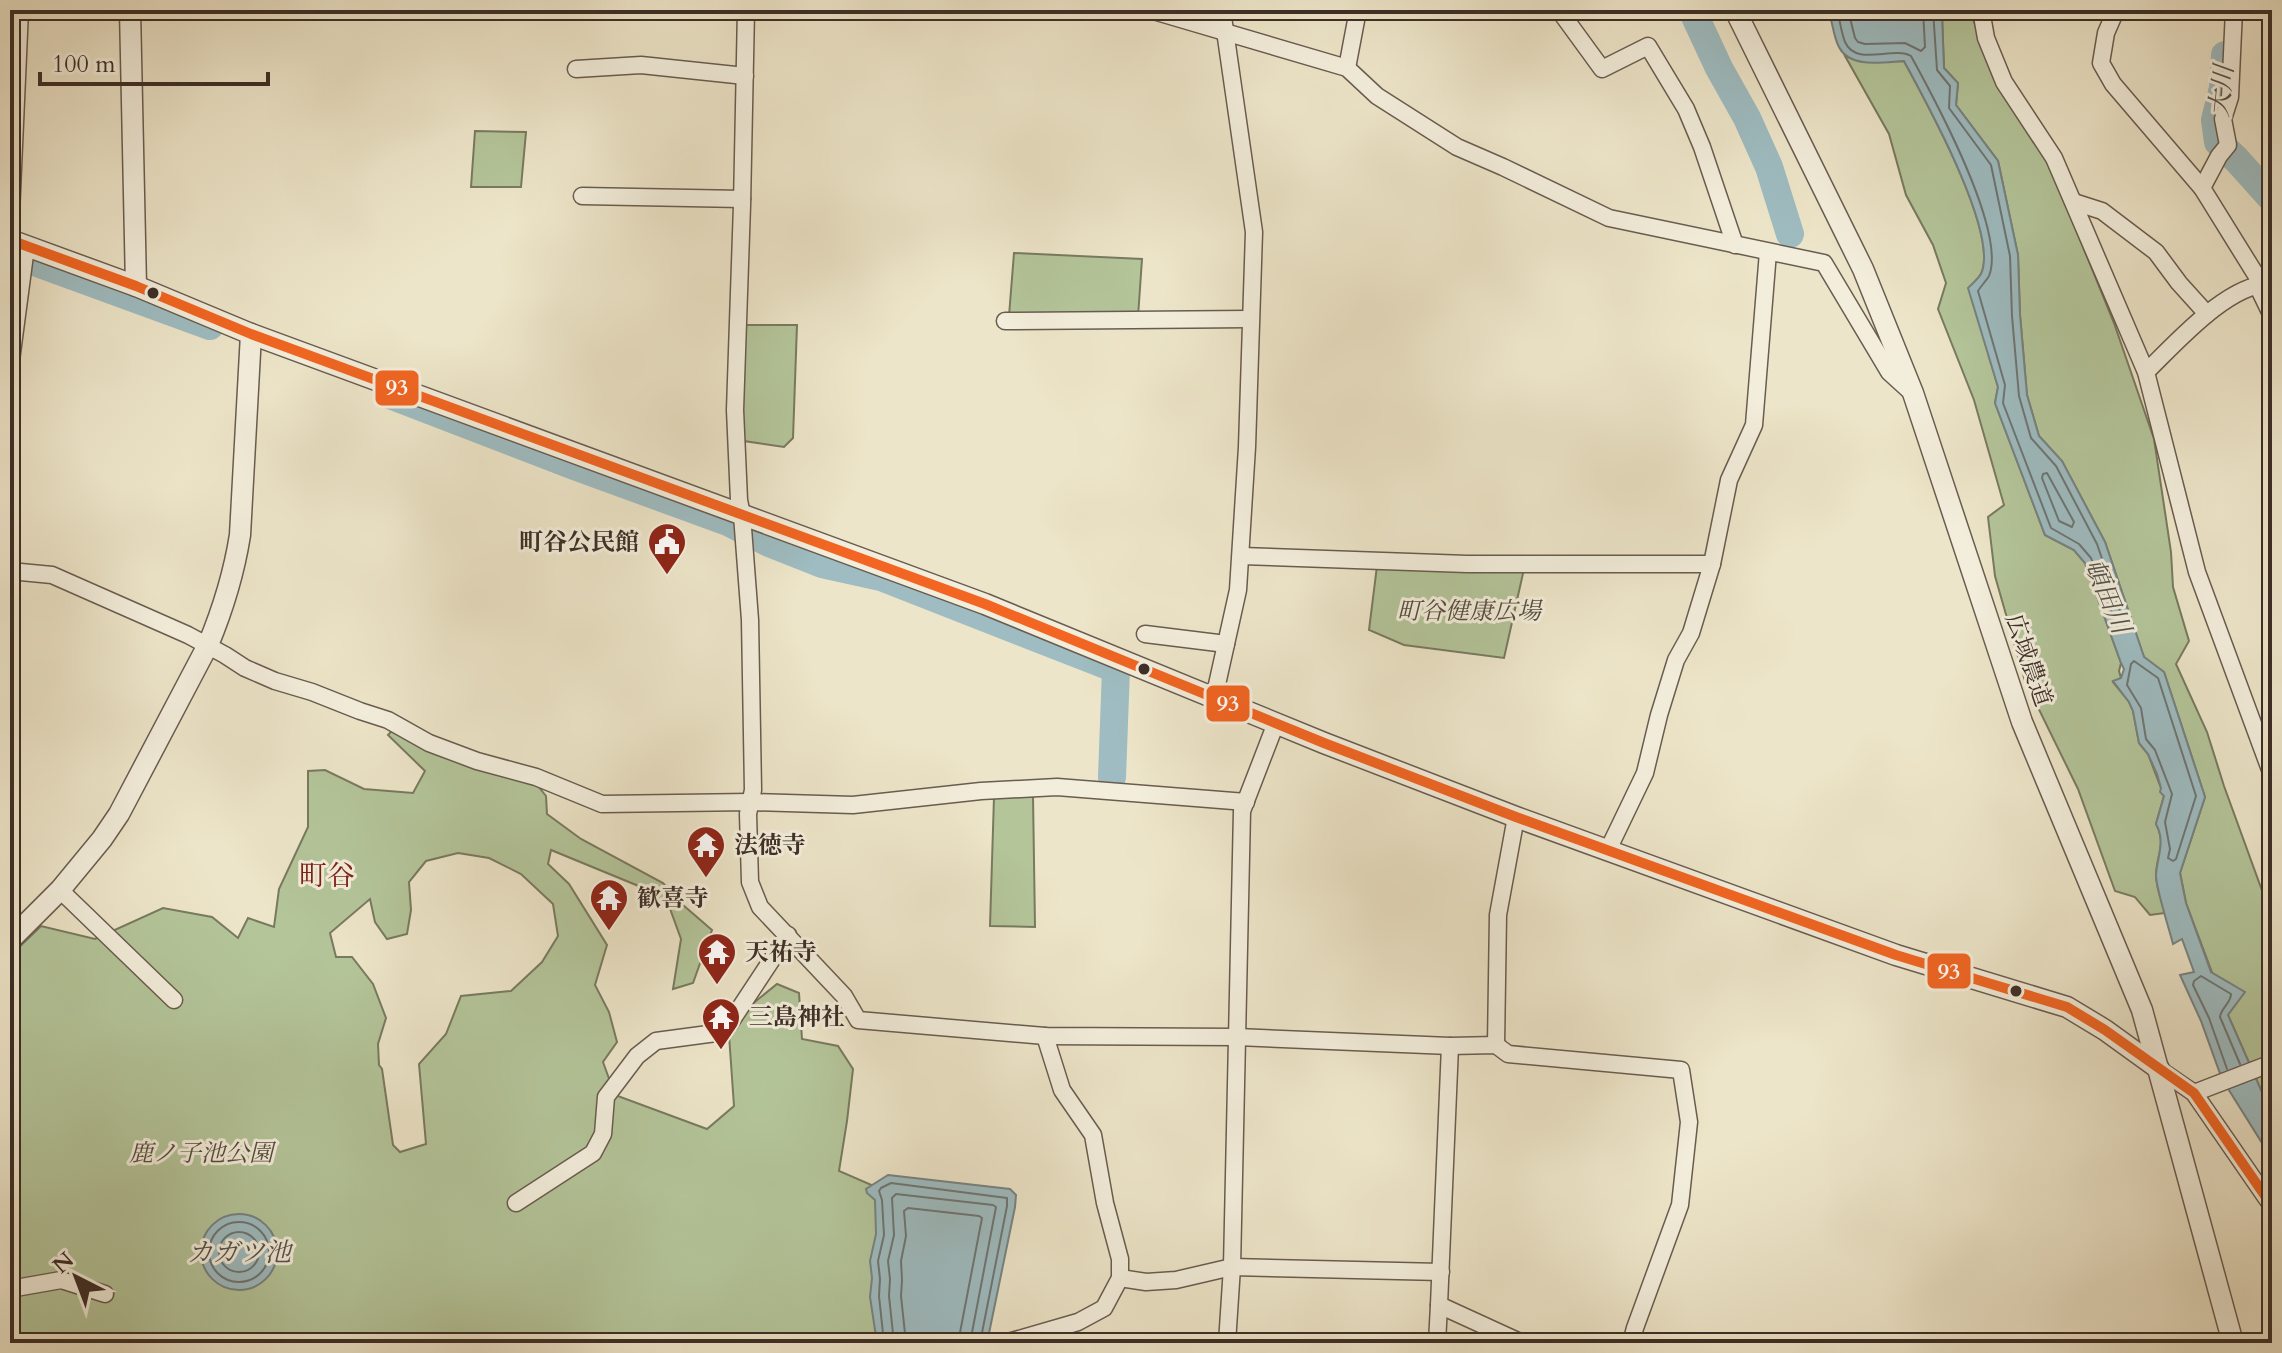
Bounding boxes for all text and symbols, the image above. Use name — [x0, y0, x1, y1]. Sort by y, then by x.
scale bar — [40, 36, 268, 86]
text: 100 m — [52, 48, 116, 81]
water label: 大川 — [2201, 60, 2242, 119]
unlabelled marker — [145, 285, 161, 301]
line badge: 93 — [374, 369, 420, 407]
text: 93 — [386, 373, 408, 403]
public building icon: 町谷公民館 — [646, 521, 688, 576]
place label: 町谷公民館 — [519, 526, 639, 559]
water label: 頓田川 — [2076, 553, 2140, 642]
park label: 町谷健康広場 — [1397, 595, 1543, 628]
street label: 広域農道 — [1997, 609, 2060, 711]
unlabelled marker — [1136, 661, 1152, 677]
line badge: 93 — [1205, 684, 1251, 723]
text: 93 — [1217, 689, 1239, 719]
temple icon: 法徳寺 — [685, 824, 727, 879]
place label: 法徳寺 — [734, 829, 806, 862]
district label: 町谷 — [299, 857, 355, 895]
temple icon: 歓喜寺 — [588, 877, 630, 932]
place label: 歓喜寺 — [637, 882, 709, 915]
temple icon: 天祐寺 — [696, 931, 738, 986]
place label: 天祐寺 — [745, 936, 817, 969]
line badge: 93 — [1926, 952, 1972, 990]
text: 93 — [1938, 957, 1960, 987]
unlabelled marker — [2008, 983, 2024, 999]
temple icon: 三島神社 — [700, 996, 742, 1051]
place label: 三島神社 — [749, 1001, 845, 1034]
park label: 鹿ノ子池公園 — [129, 1137, 277, 1170]
water label: カガツ池 — [187, 1235, 294, 1270]
north arrow — [36, 1237, 116, 1317]
text: N — [46, 1245, 80, 1280]

